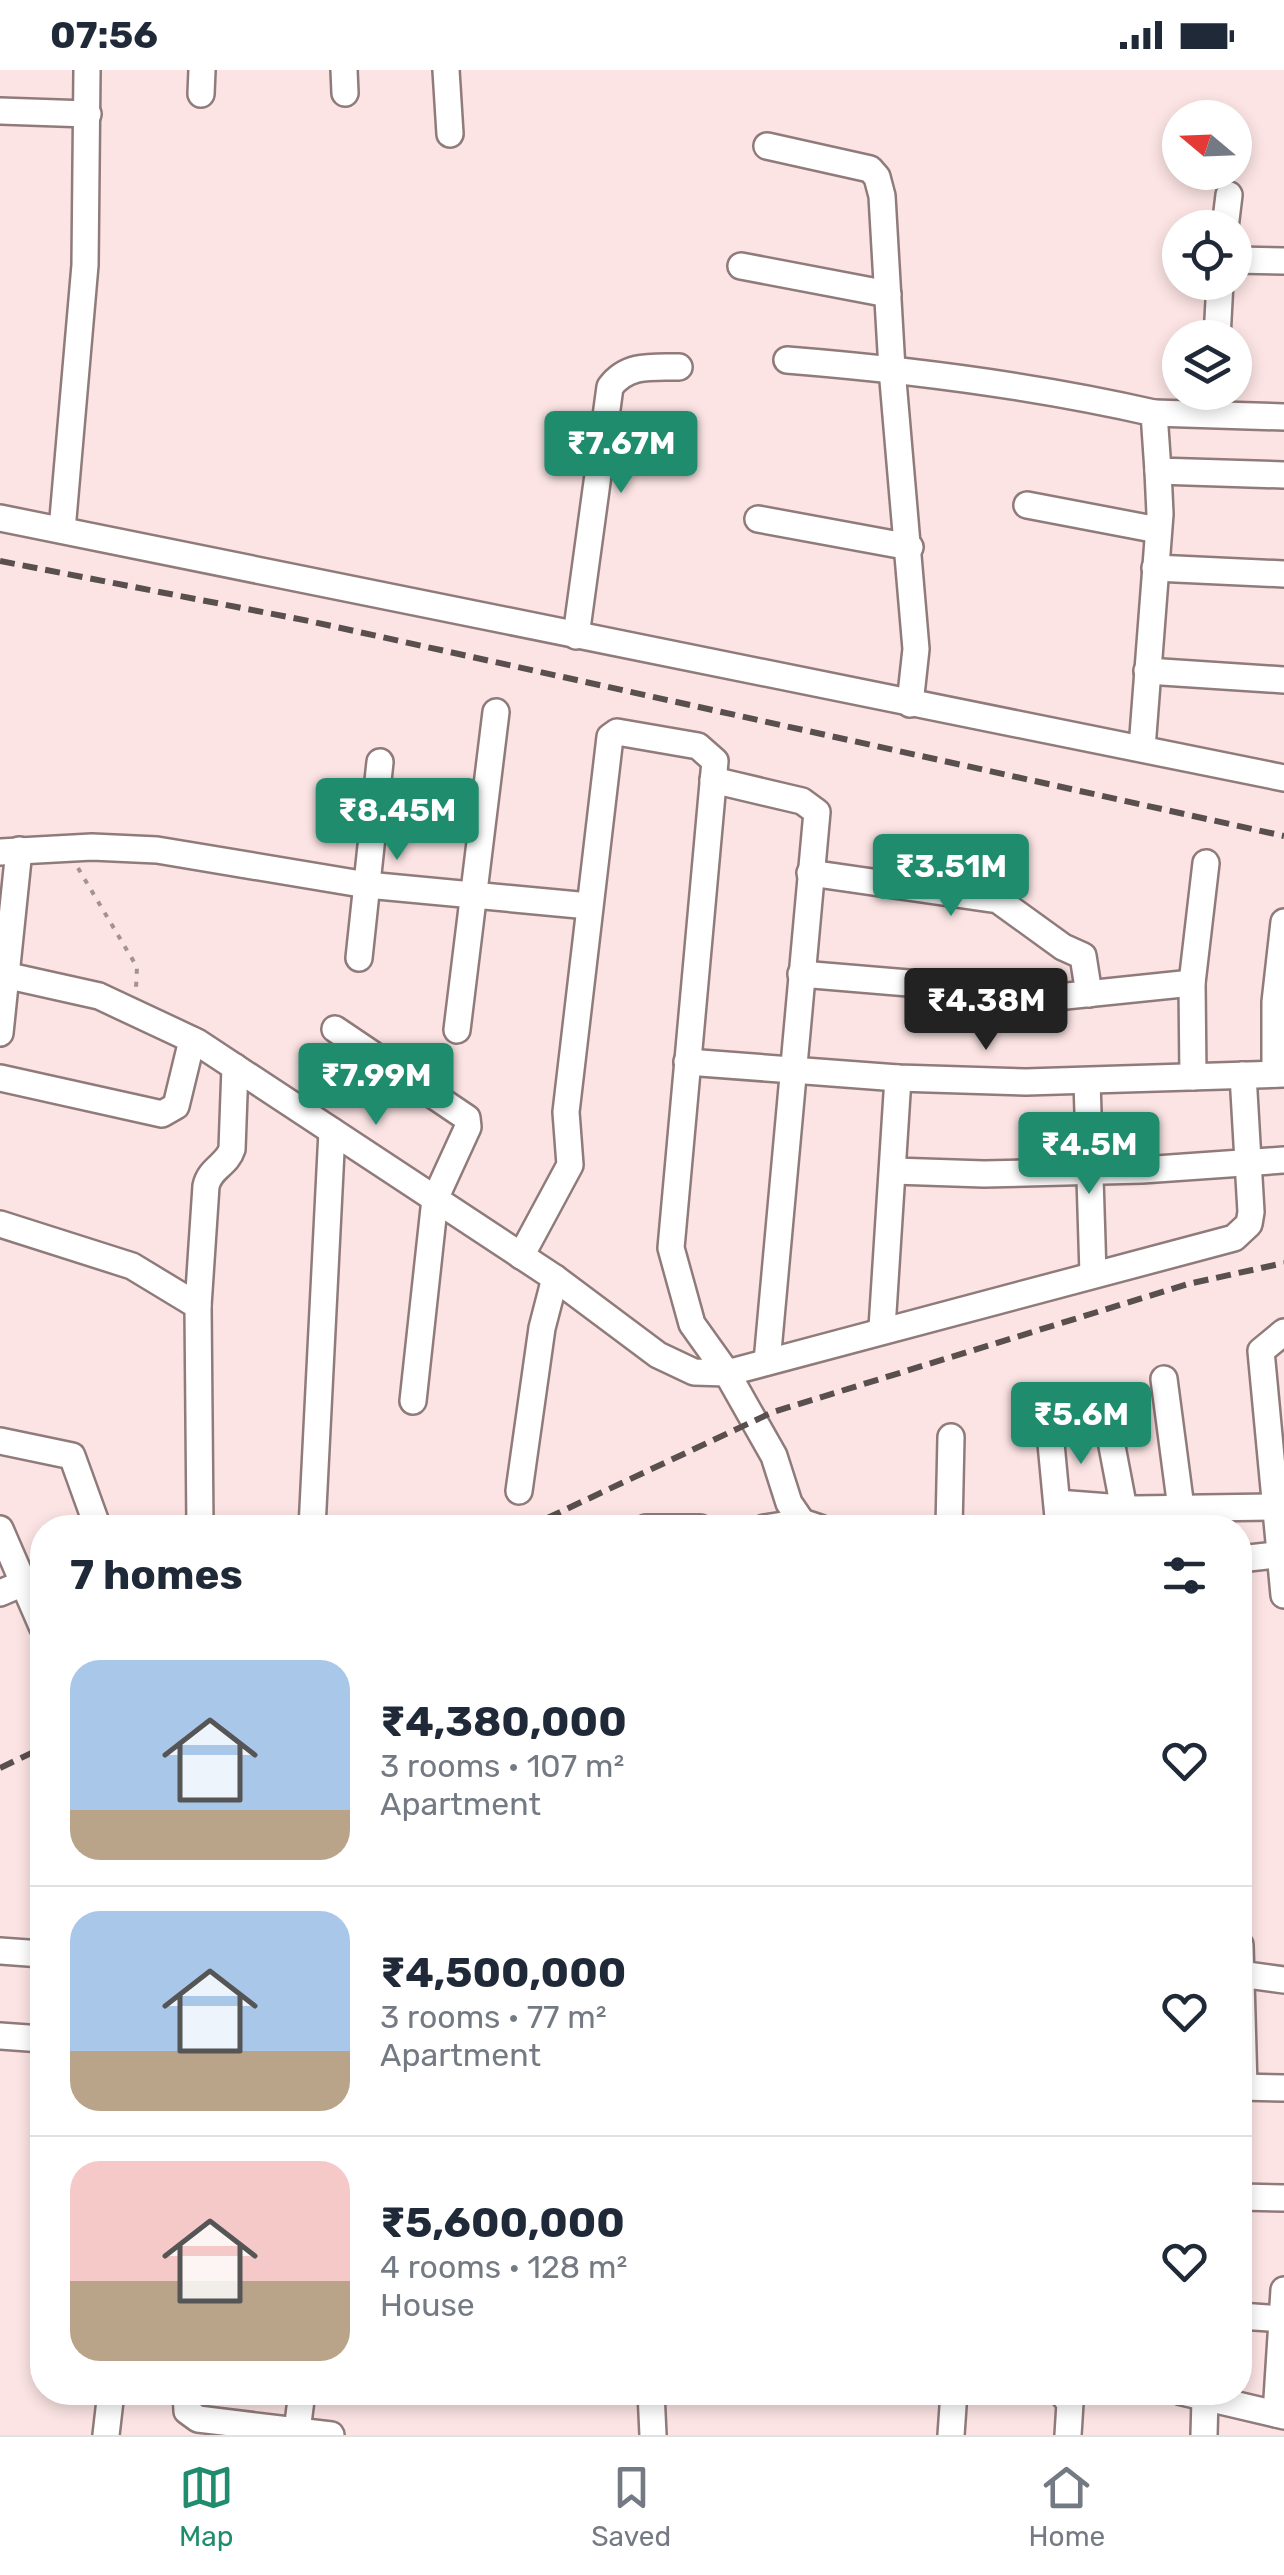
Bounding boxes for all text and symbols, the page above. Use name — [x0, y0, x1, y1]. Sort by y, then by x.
text: 07:56 — [50, 12, 158, 58]
north arrow — [1162, 100, 1252, 190]
map controls — [1162, 100, 1252, 410]
button: locate — [1162, 210, 1252, 300]
button: layers — [1162, 320, 1252, 410]
pin: ₹7.67M — [540, 411, 702, 496]
text: ₹7.67M — [566, 424, 676, 462]
pin: ₹8.45M — [316, 778, 478, 863]
text: ₹8.45M — [338, 791, 456, 829]
pin: ₹3.51M — [870, 834, 1032, 919]
text: ₹3.51M — [895, 847, 1007, 885]
pin: ₹4.38M — [905, 968, 1067, 1053]
text: ₹4.38M — [926, 981, 1046, 1019]
pin: ₹7.99M — [295, 1043, 457, 1128]
text: ₹7.99M — [320, 1056, 432, 1094]
pin: ₹4.5M — [1019, 1112, 1159, 1197]
text: ₹4.5M — [1040, 1125, 1138, 1163]
pin: ₹5.6M — [1011, 1382, 1151, 1467]
text: ₹5.6M — [1033, 1395, 1129, 1433]
icon: filters — [1157, 1548, 1212, 1603]
text: 7 homes — [70, 1550, 243, 1600]
text: ₹4,380,000 — [380, 1697, 627, 1747]
icon: home — [150, 1700, 270, 1820]
icon: heart — [1157, 1733, 1212, 1788]
text: 3 rooms · 107 m² — [380, 1747, 624, 1785]
text: Apartment — [380, 1785, 541, 1823]
text: ₹4,500,000 — [380, 1948, 626, 1998]
icon: home — [150, 1951, 270, 2071]
icon: heart — [1157, 1984, 1212, 2039]
text: 3 rooms · 77 m² — [380, 1998, 607, 2036]
text: Apartment — [380, 2036, 541, 2074]
text: ₹5,600,000 — [380, 2198, 625, 2248]
icon: home — [150, 2201, 270, 2321]
icon: heart — [1157, 2234, 1212, 2289]
text: 4 rooms · 128 m² — [380, 2248, 627, 2286]
text: House — [380, 2286, 475, 2324]
tab: Map — [179, 2460, 234, 2553]
tab: Saved — [591, 2460, 671, 2553]
tab: Home — [1029, 2460, 1105, 2553]

